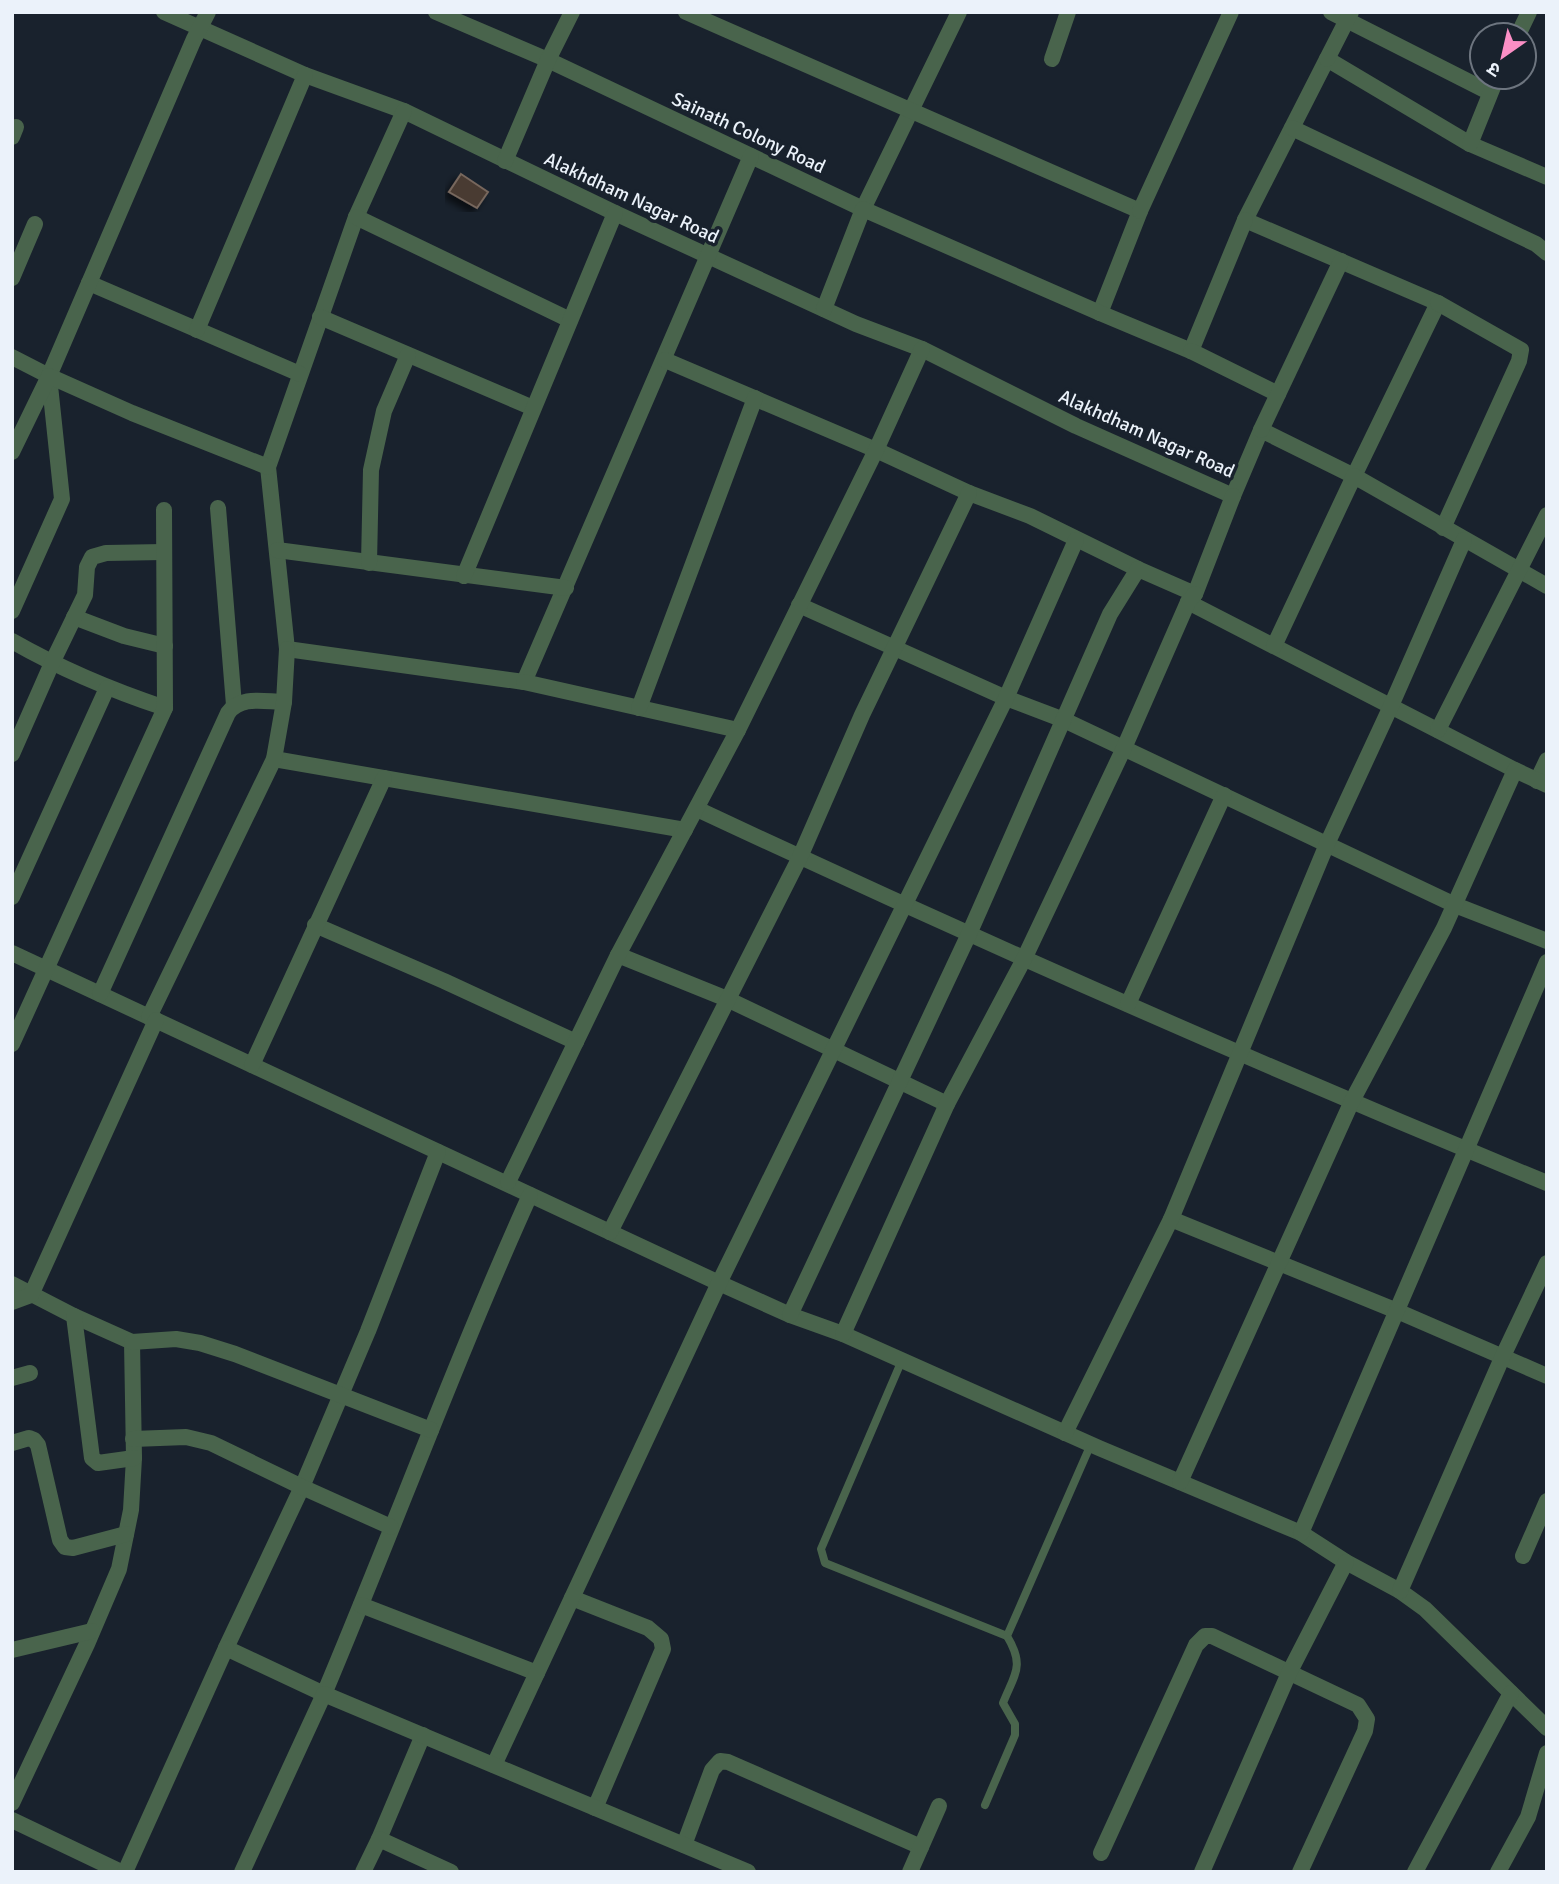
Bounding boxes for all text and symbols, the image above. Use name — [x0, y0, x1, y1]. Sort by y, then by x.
north arrow — [1468, 21, 1538, 91]
text: उ — [1482, 56, 1505, 82]
street label: Sainath Colony Road — [668, 87, 829, 179]
street label: Alakhdham Nagar Road — [540, 147, 723, 249]
street label: Alakhdham Nagar Road — [1055, 384, 1238, 483]

